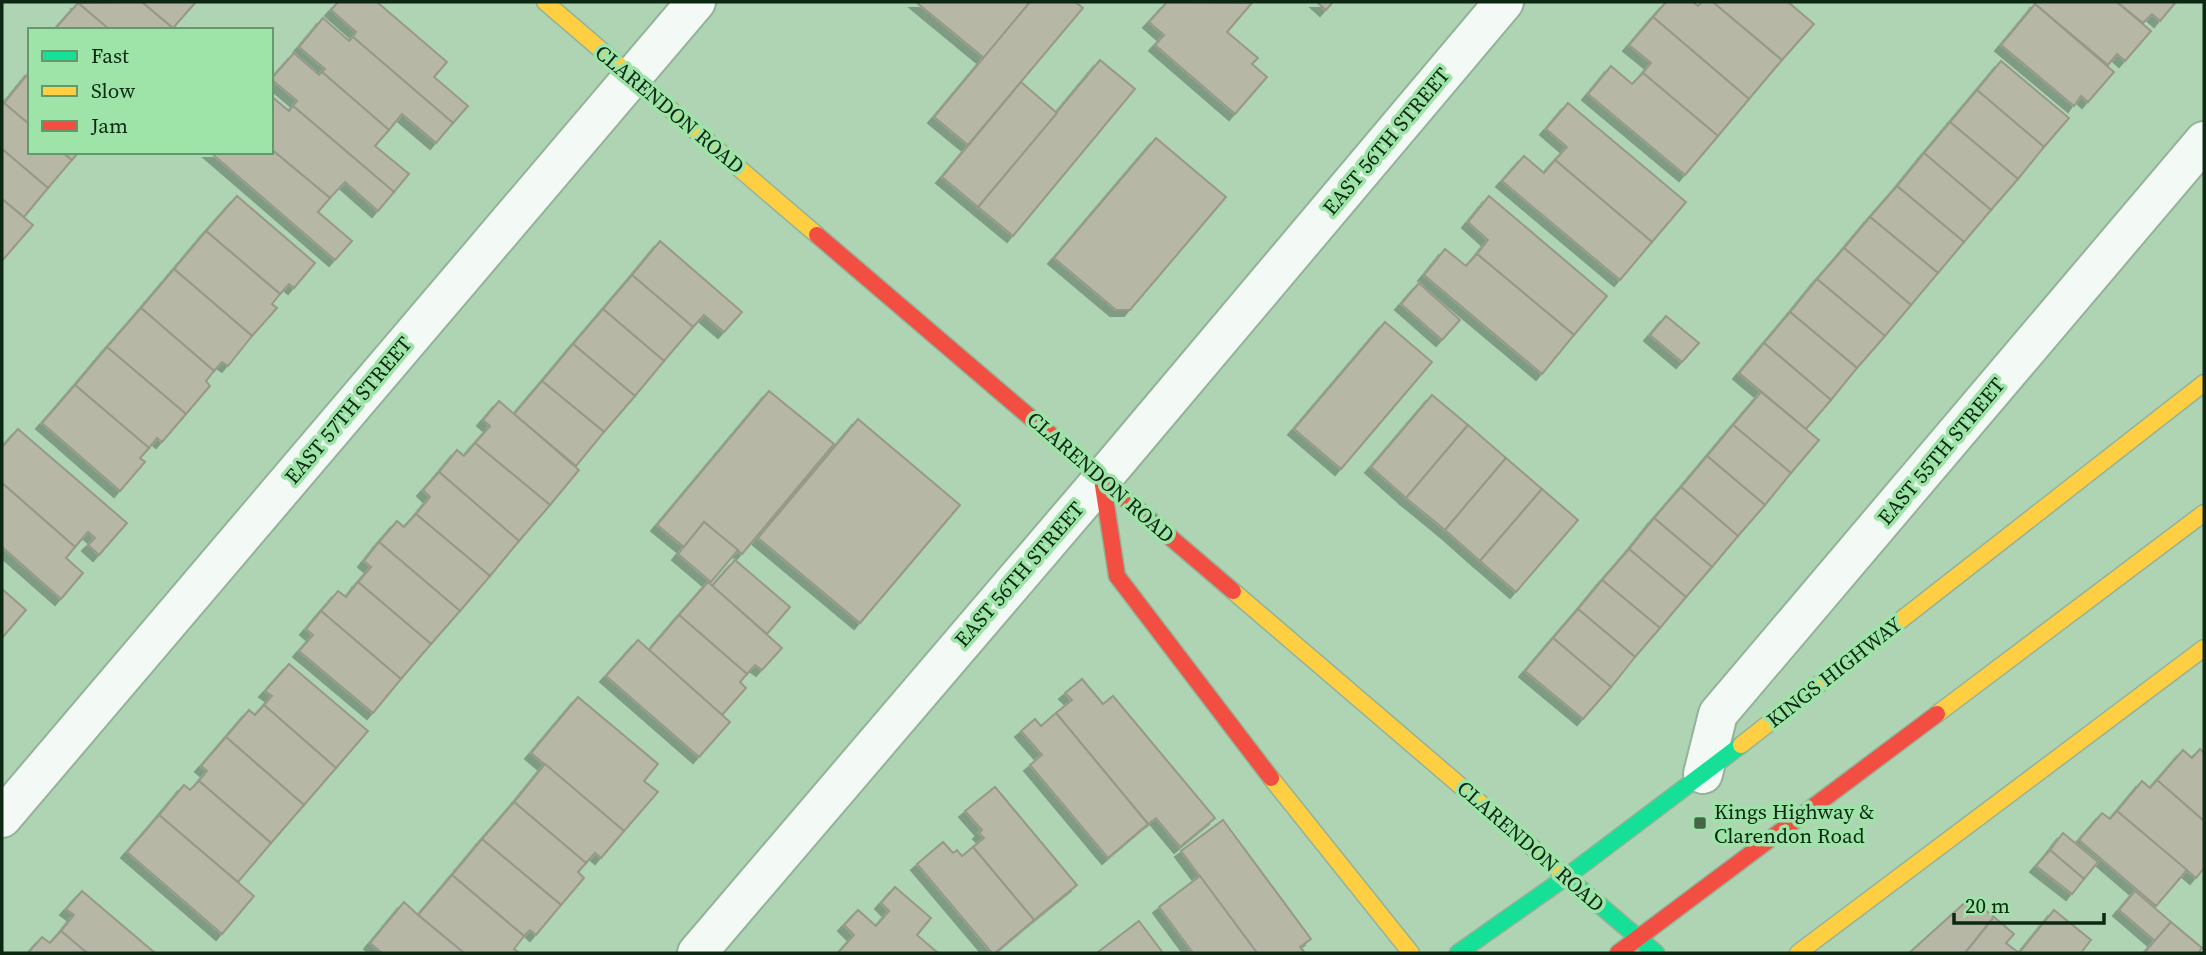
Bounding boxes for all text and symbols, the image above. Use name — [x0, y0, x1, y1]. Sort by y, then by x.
legend — [28, 28, 273, 154]
street label: CLARENDON ROAD — [589, 38, 751, 180]
text: Fast — [91, 41, 129, 70]
street label: EAST 56TH STREET — [1316, 61, 1457, 221]
text: Slow — [91, 76, 135, 105]
text: Jam — [90, 111, 128, 140]
street label: EAST 57TH STREET — [278, 330, 419, 490]
street label: EAST 55TH STREET — [1871, 371, 2012, 531]
street label: CLARENDON ROAD — [1021, 405, 1181, 549]
street label: EAST 56TH STREET — [948, 495, 1091, 653]
street label: KINGS HIGHWAY — [1760, 609, 1908, 734]
street label: CLARENDON ROAD — [1451, 774, 1611, 918]
place label: Kings Highway & Clarendon Road — [1714, 797, 1874, 850]
marker: Kings Highway & Clarendon Road — [1692, 815, 1708, 831]
scale bar — [1954, 881, 2104, 925]
text: 20 m — [1965, 891, 2010, 920]

